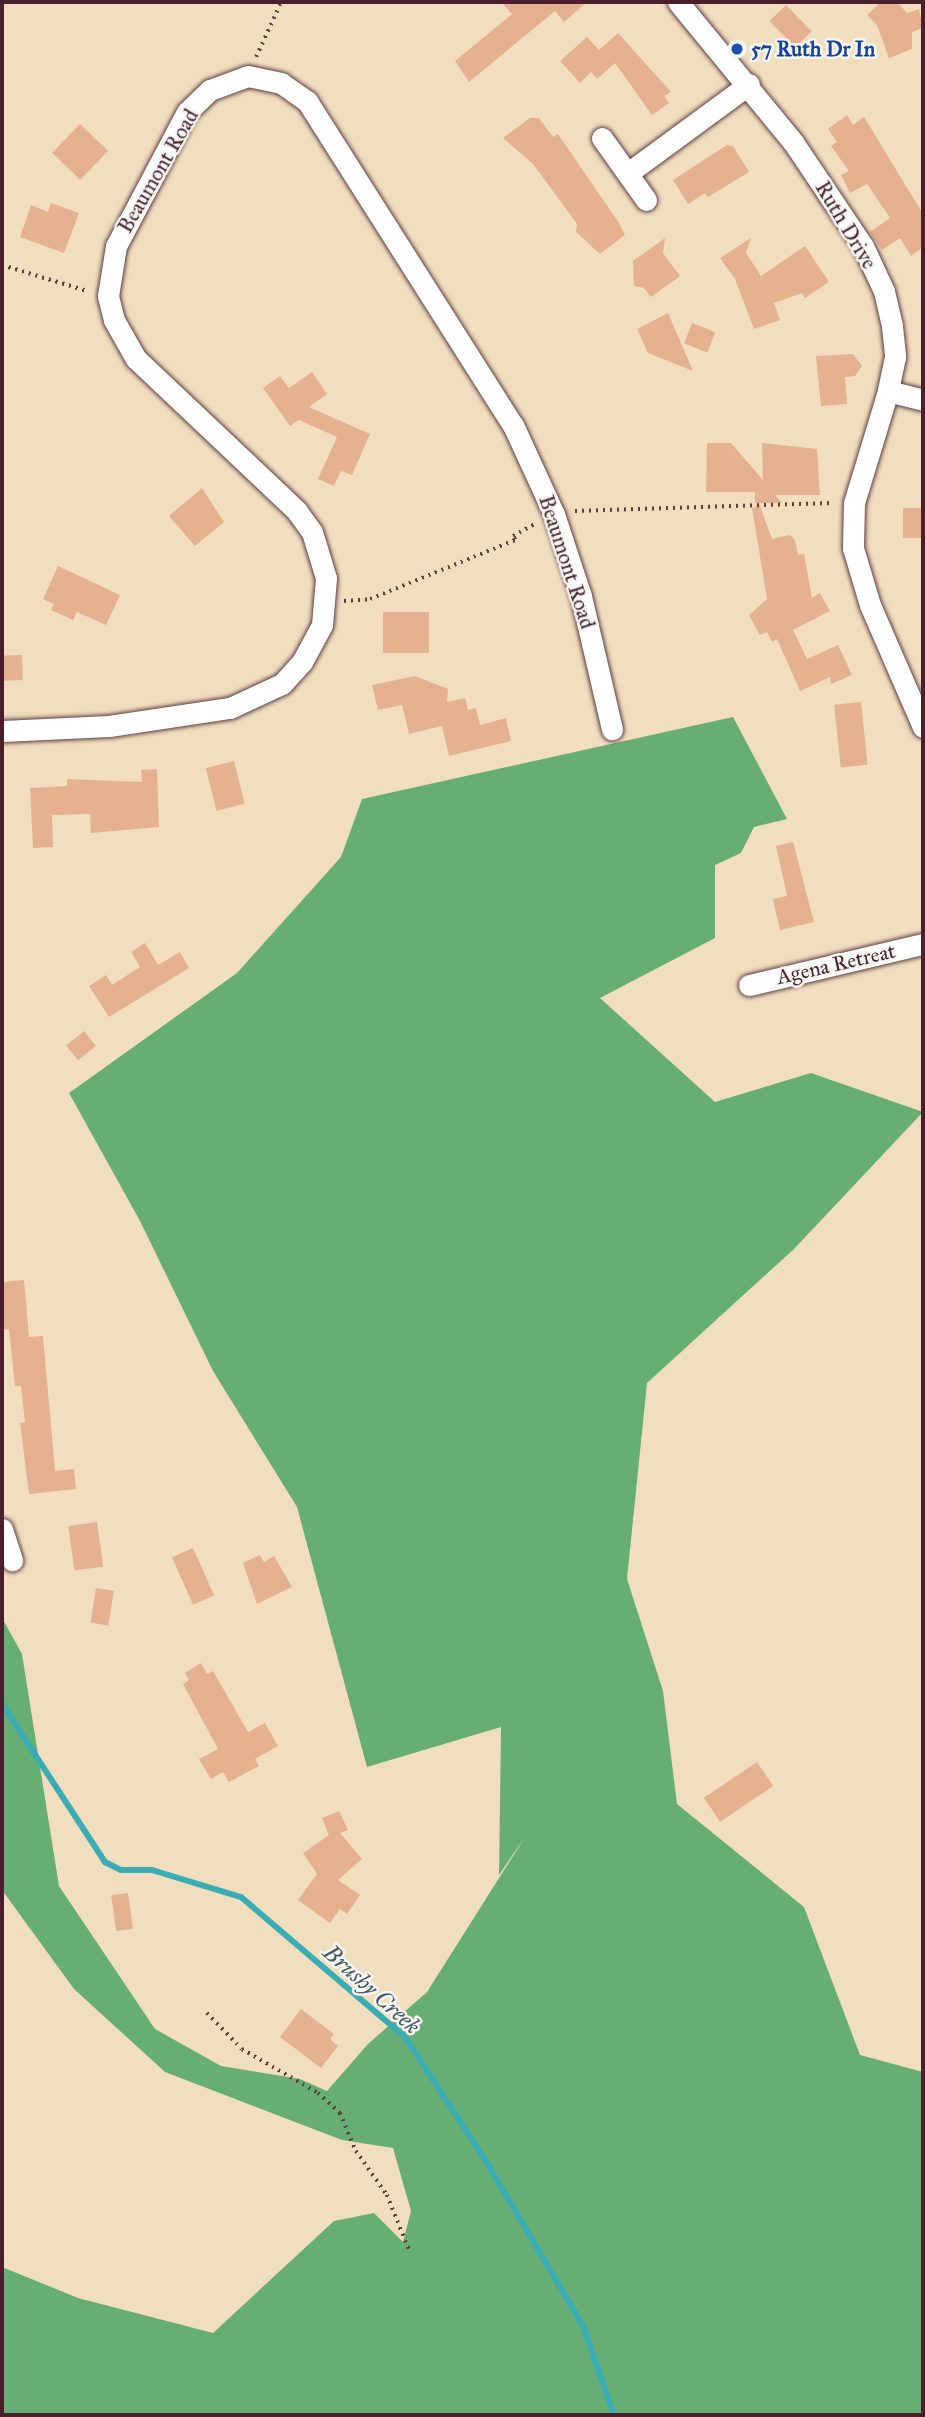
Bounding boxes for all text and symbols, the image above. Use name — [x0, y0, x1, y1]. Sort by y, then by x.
place label: 57 Ruth Dr In — [751, 36, 875, 62]
marker: 57 Ruth Dr In — [729, 41, 745, 57]
street label: Beaumont Road — [112, 105, 204, 237]
street label: Ruth Drive — [810, 177, 882, 273]
street label: Beaumont Road — [534, 492, 600, 632]
street label: Agena Retreat — [774, 938, 898, 990]
water label: Brushy Creek — [318, 1938, 426, 2040]

